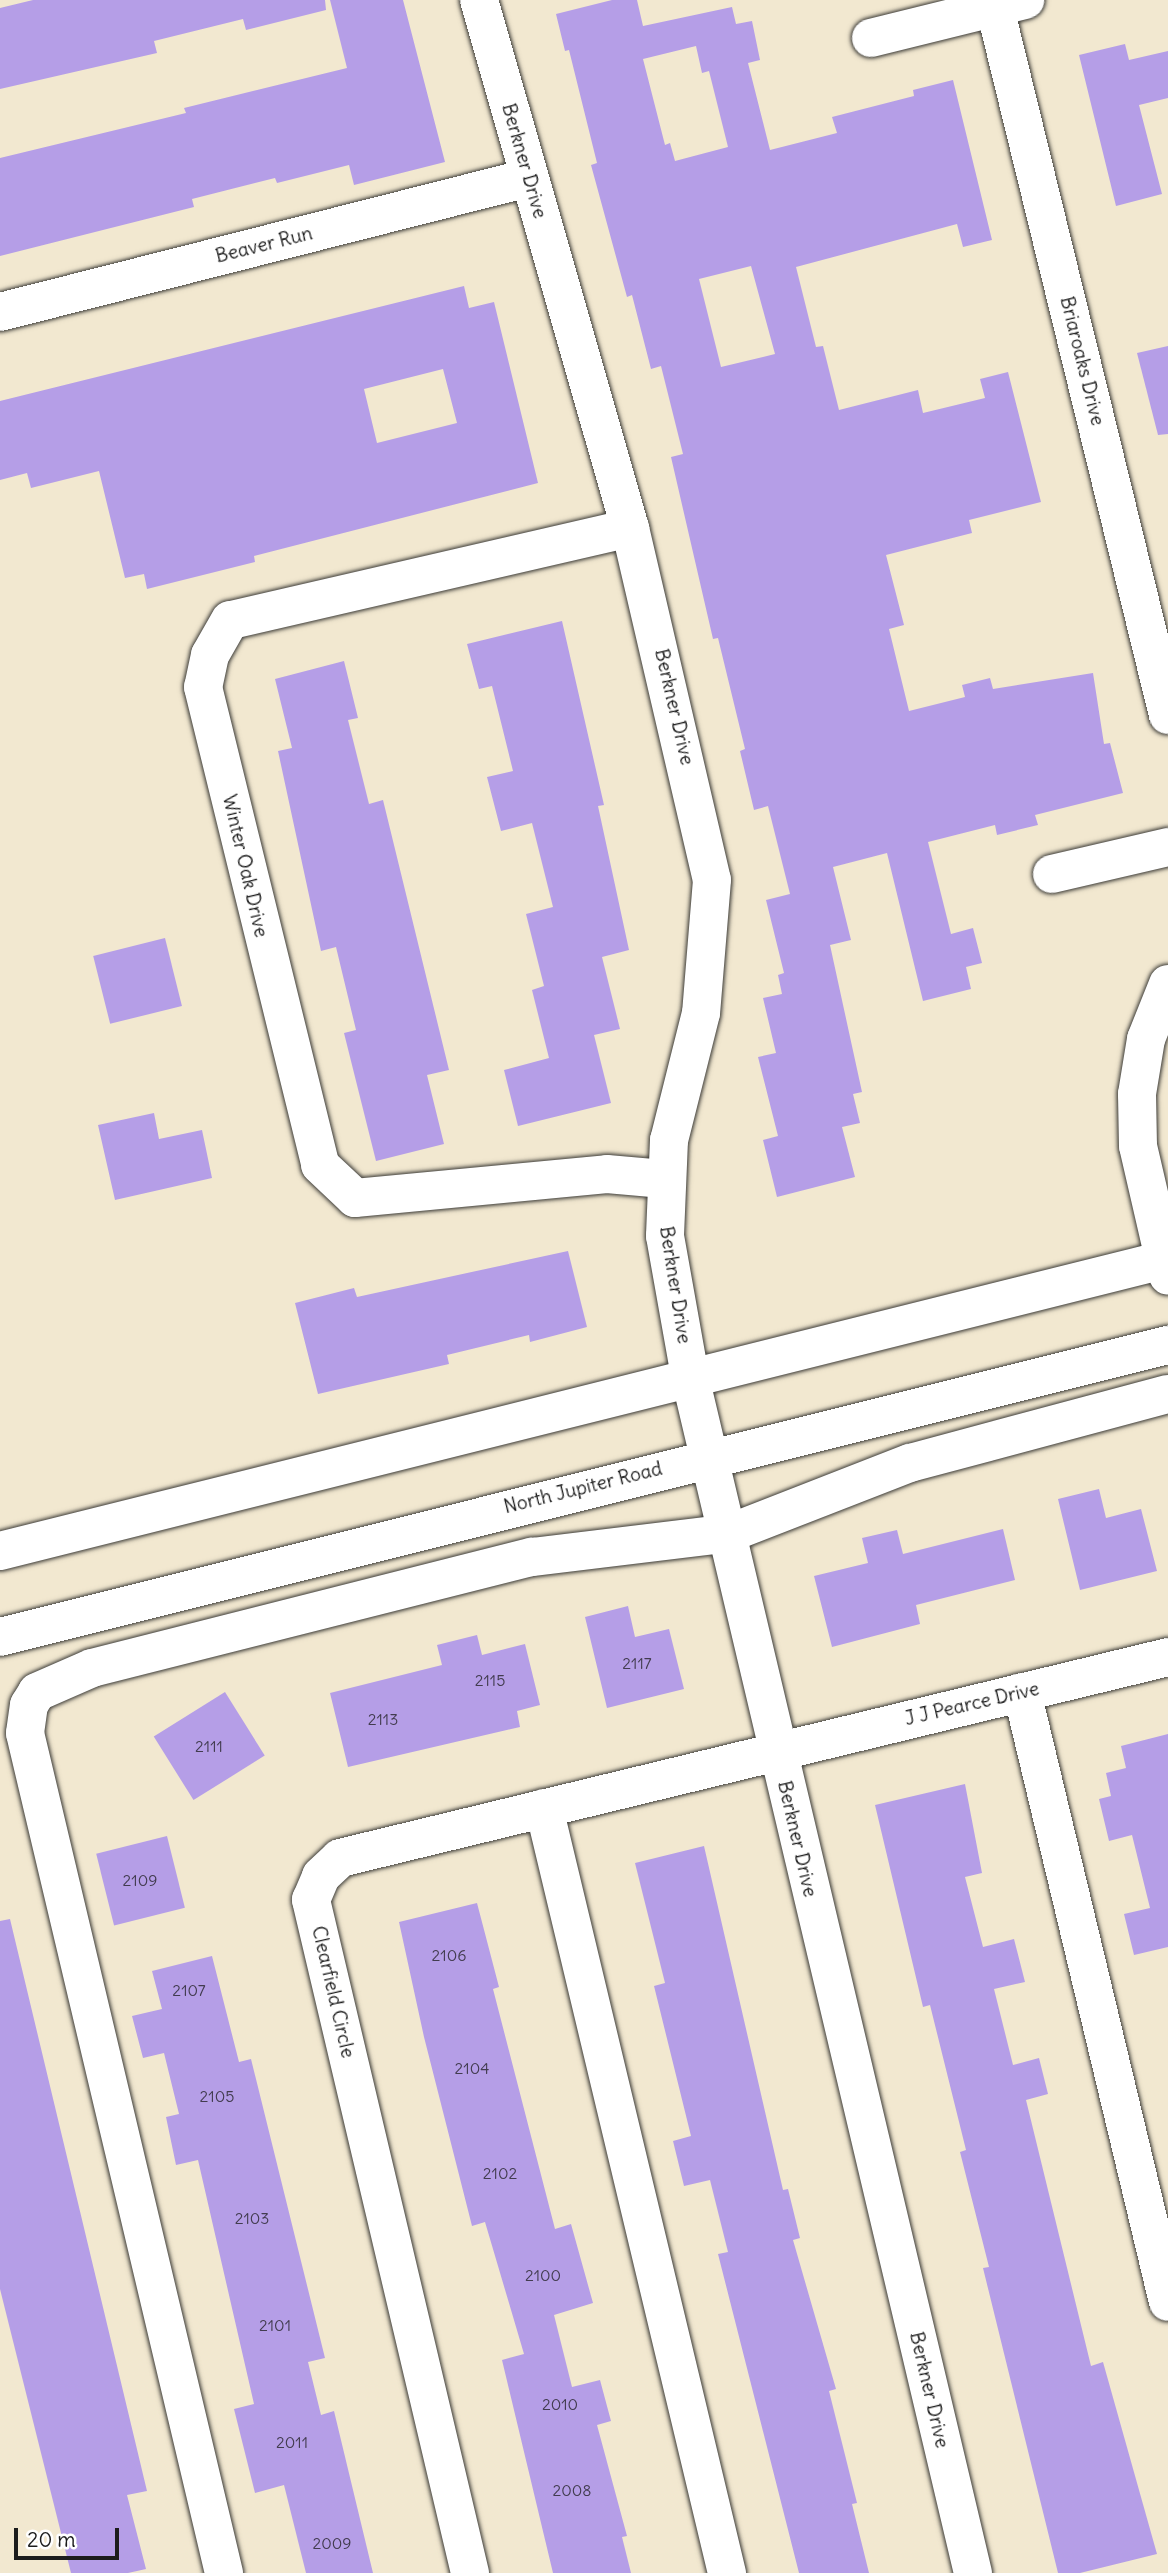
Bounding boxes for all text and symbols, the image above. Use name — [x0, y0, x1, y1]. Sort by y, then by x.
street label: Berkner Drive — [497, 101, 551, 221]
street label: Beaver Run — [213, 222, 315, 268]
street label: Briaroaks Drive — [1055, 294, 1109, 428]
street label: Berkner Drive — [650, 647, 698, 767]
street label: Winter Oak Drive — [217, 792, 273, 940]
street label: Berkner Drive — [654, 1225, 696, 1345]
street label: North Jupiter Road — [501, 1457, 665, 1519]
house number: 2117 — [622, 1653, 652, 1673]
house number: 2115 — [475, 1670, 505, 1690]
street label: J J Pearce Drive — [903, 1677, 1041, 1731]
house number: 2113 — [368, 1709, 398, 1729]
house number: 2111 — [195, 1736, 223, 1756]
street label: Berkner Drive — [773, 1779, 821, 1899]
house number: 2109 — [123, 1870, 157, 1890]
street label: Clearfield Circle — [307, 1924, 359, 2060]
house number: 2106 — [432, 1945, 466, 1965]
house number: 2107 — [172, 1980, 206, 2000]
house number: 2104 — [455, 2058, 489, 2078]
house number: 2105 — [200, 2086, 234, 2106]
house number: 2102 — [483, 2163, 517, 2183]
house number: 2103 — [235, 2208, 269, 2228]
house number: 2100 — [525, 2265, 561, 2285]
house number: 2101 — [259, 2315, 291, 2335]
street label: Berkner Drive — [905, 2330, 953, 2450]
house number: 2010 — [542, 2394, 578, 2414]
house number: 2011 — [276, 2432, 308, 2452]
house number: 2008 — [552, 2480, 592, 2500]
scale bar — [18, 2514, 122, 2558]
text: 20 m — [27, 2526, 76, 2553]
house number: 2009 — [312, 2533, 352, 2553]

